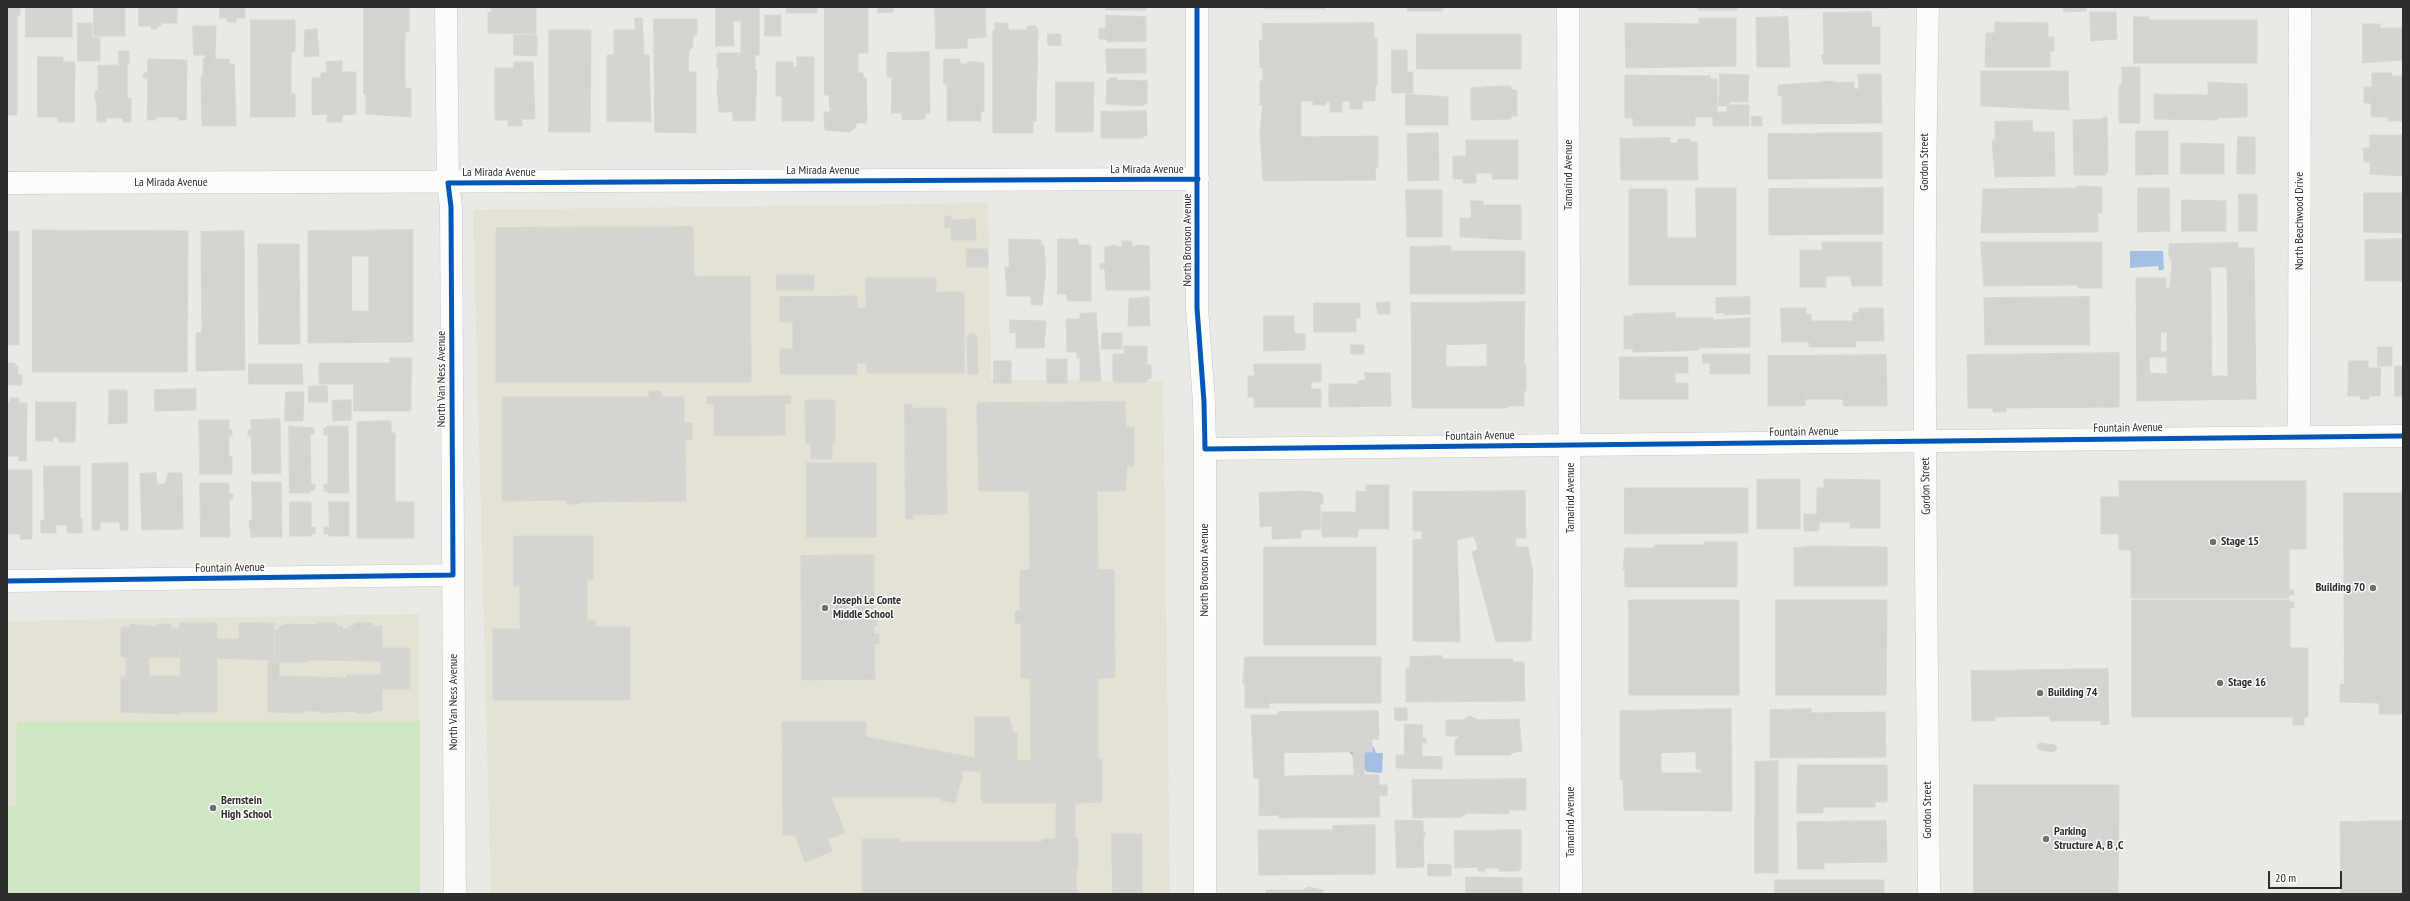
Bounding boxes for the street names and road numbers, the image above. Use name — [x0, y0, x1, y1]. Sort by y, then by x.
street label: Gordon Street — [1918, 133, 1932, 191]
street label: Tamarind Avenue — [1562, 139, 1576, 211]
street label: La Mirada Avenue — [1110, 163, 1184, 177]
street label: La Mirada Avenue — [786, 164, 860, 178]
street label: La Mirada Avenue — [462, 166, 536, 180]
street label: North Beachwood Drive — [2293, 172, 2307, 270]
street label: La Mirada Avenue — [134, 176, 208, 190]
street label: North Bronson Avenue — [1181, 193, 1195, 287]
street label: North Van Ness Avenue — [435, 331, 449, 427]
street label: Fountain Avenue — [2093, 420, 2163, 436]
street label: Fountain Avenue — [1769, 424, 1839, 440]
street label: Fountain Avenue — [1445, 428, 1515, 444]
street label: Gordon Street — [1918, 457, 1934, 515]
street label: Tamarind Avenue — [1564, 462, 1578, 534]
street label: North Bronson Avenue — [1198, 523, 1212, 617]
street label: Fountain Avenue — [195, 560, 265, 576]
street label: North Van Ness Avenue — [447, 654, 461, 750]
street label: Gordon Street — [1921, 781, 1935, 839]
street label: Tamarind Avenue — [1564, 786, 1578, 858]

